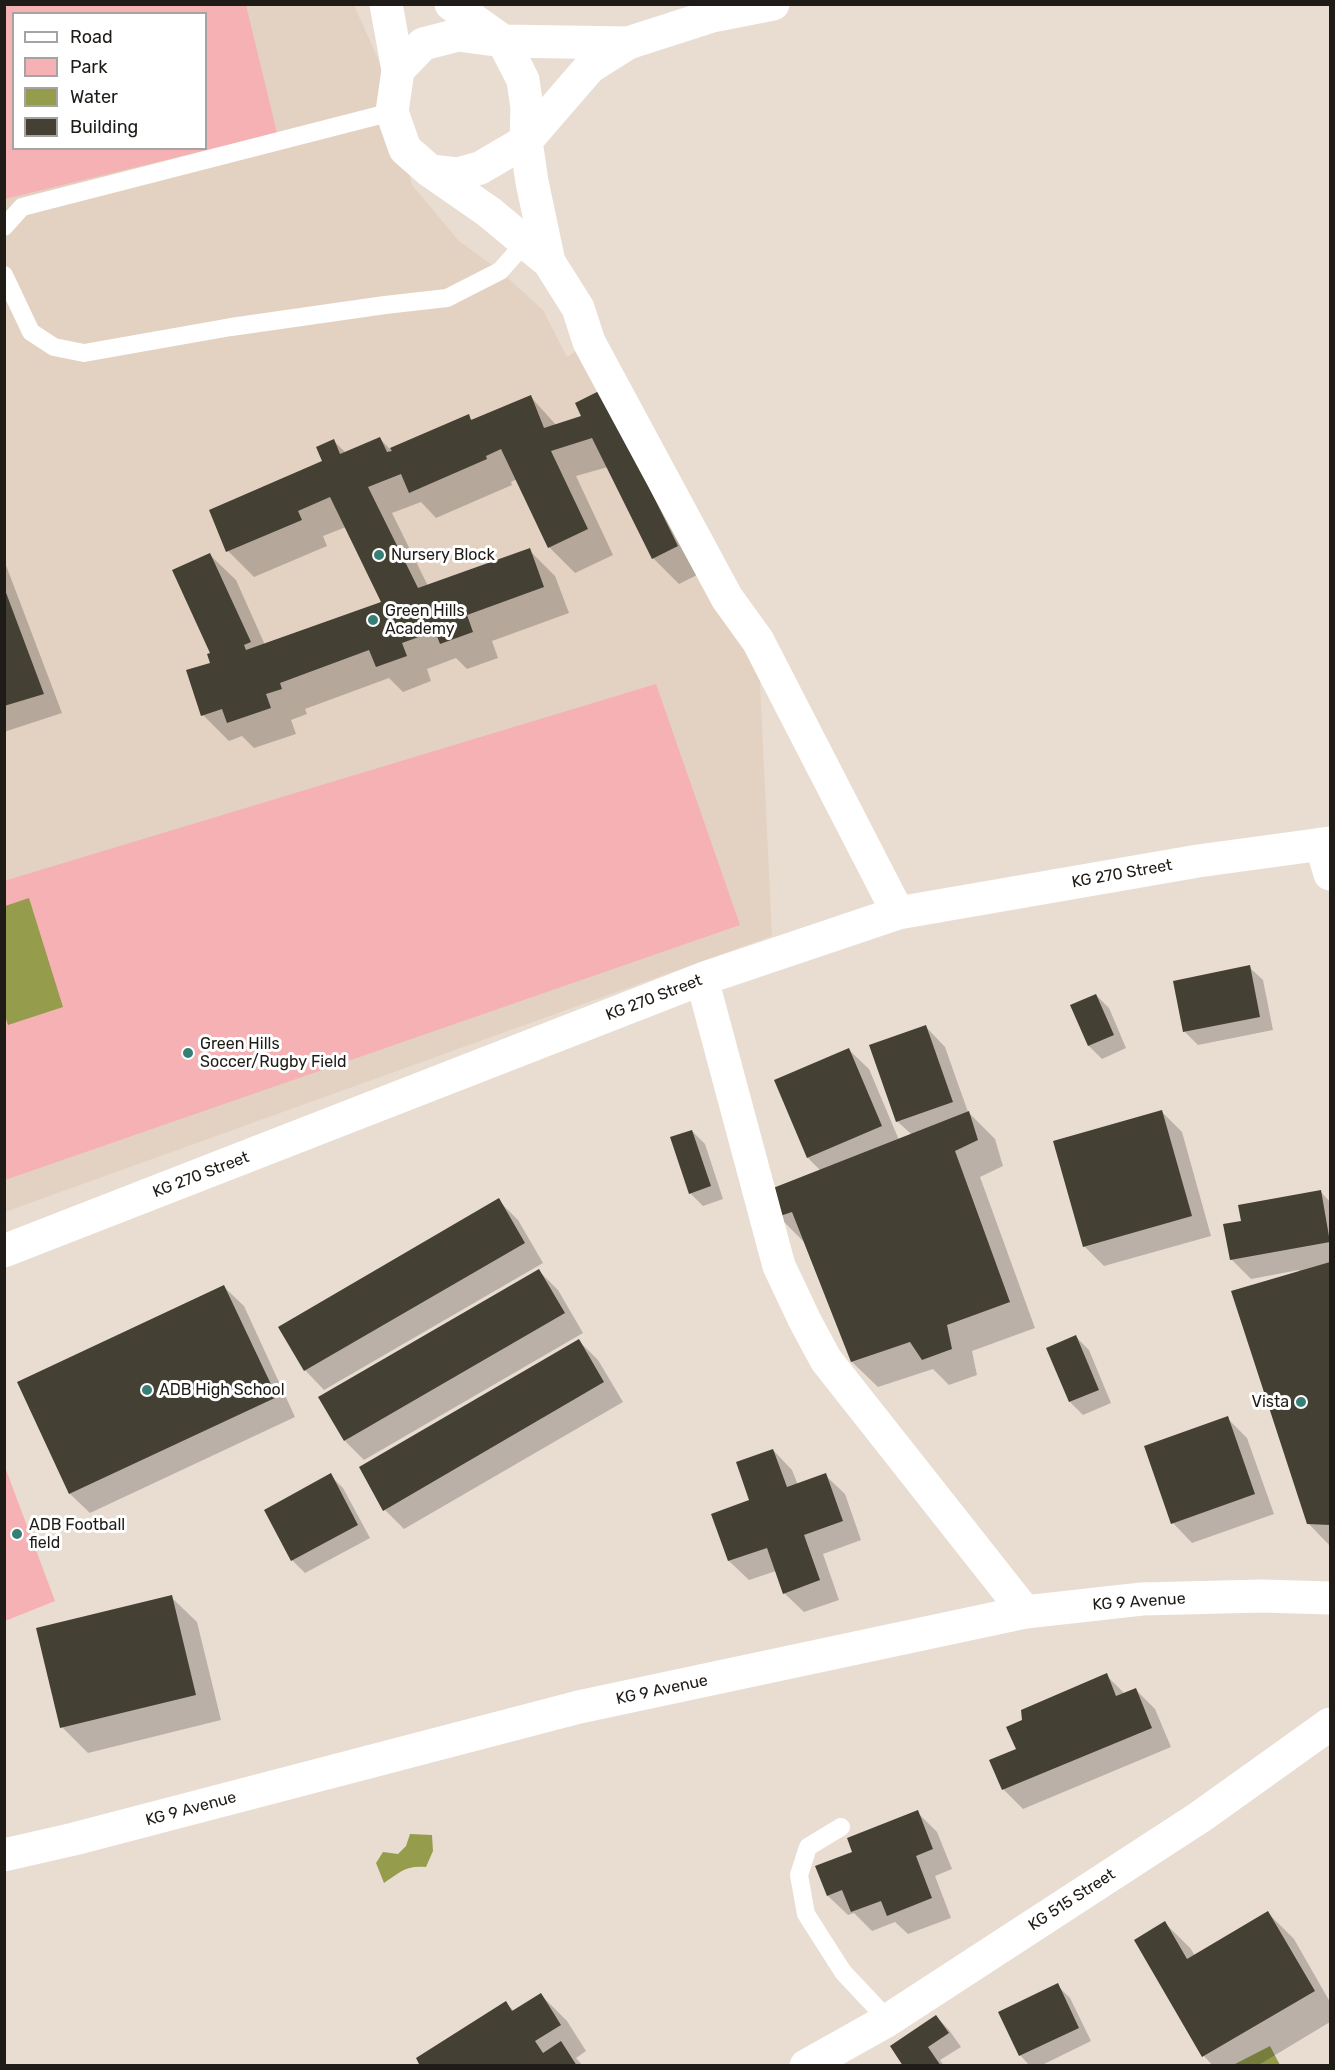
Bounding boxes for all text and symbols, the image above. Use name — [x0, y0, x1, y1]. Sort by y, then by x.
legend — [12, 12, 207, 150]
text: Road — [70, 26, 113, 48]
text: Park — [70, 56, 107, 78]
text: Water — [70, 86, 118, 108]
text: Building — [70, 116, 138, 138]
place label: Nursery Block — [391, 545, 495, 565]
marker: Nursery Block — [372, 548, 386, 562]
place label: Green Hills Academy — [385, 601, 465, 639]
marker: Green Hills Academy — [366, 613, 380, 627]
street label: KG 270 Street — [1070, 856, 1174, 892]
street label: KG 270 Street — [603, 971, 705, 1025]
place label: Green Hills Soccer/Rugby Field — [200, 1034, 347, 1072]
marker: Green Hills Soccer/Rugby Field — [181, 1046, 195, 1060]
street label: KG 270 Street — [150, 1148, 252, 1202]
place label: ADB High School — [159, 1380, 285, 1400]
marker: ADB High School — [140, 1383, 154, 1397]
place label: Vista — [1251, 1392, 1289, 1412]
marker: Vista — [1294, 1395, 1308, 1409]
place label: ADB Football field — [29, 1515, 125, 1553]
marker: ADB Football field — [10, 1527, 24, 1541]
street label: KG 9 Avenue — [1092, 1589, 1186, 1615]
street label: KG 9 Avenue — [614, 1671, 710, 1709]
street label: KG 9 Avenue — [143, 1788, 239, 1830]
street label: KG 515 Street — [1025, 1865, 1119, 1935]

